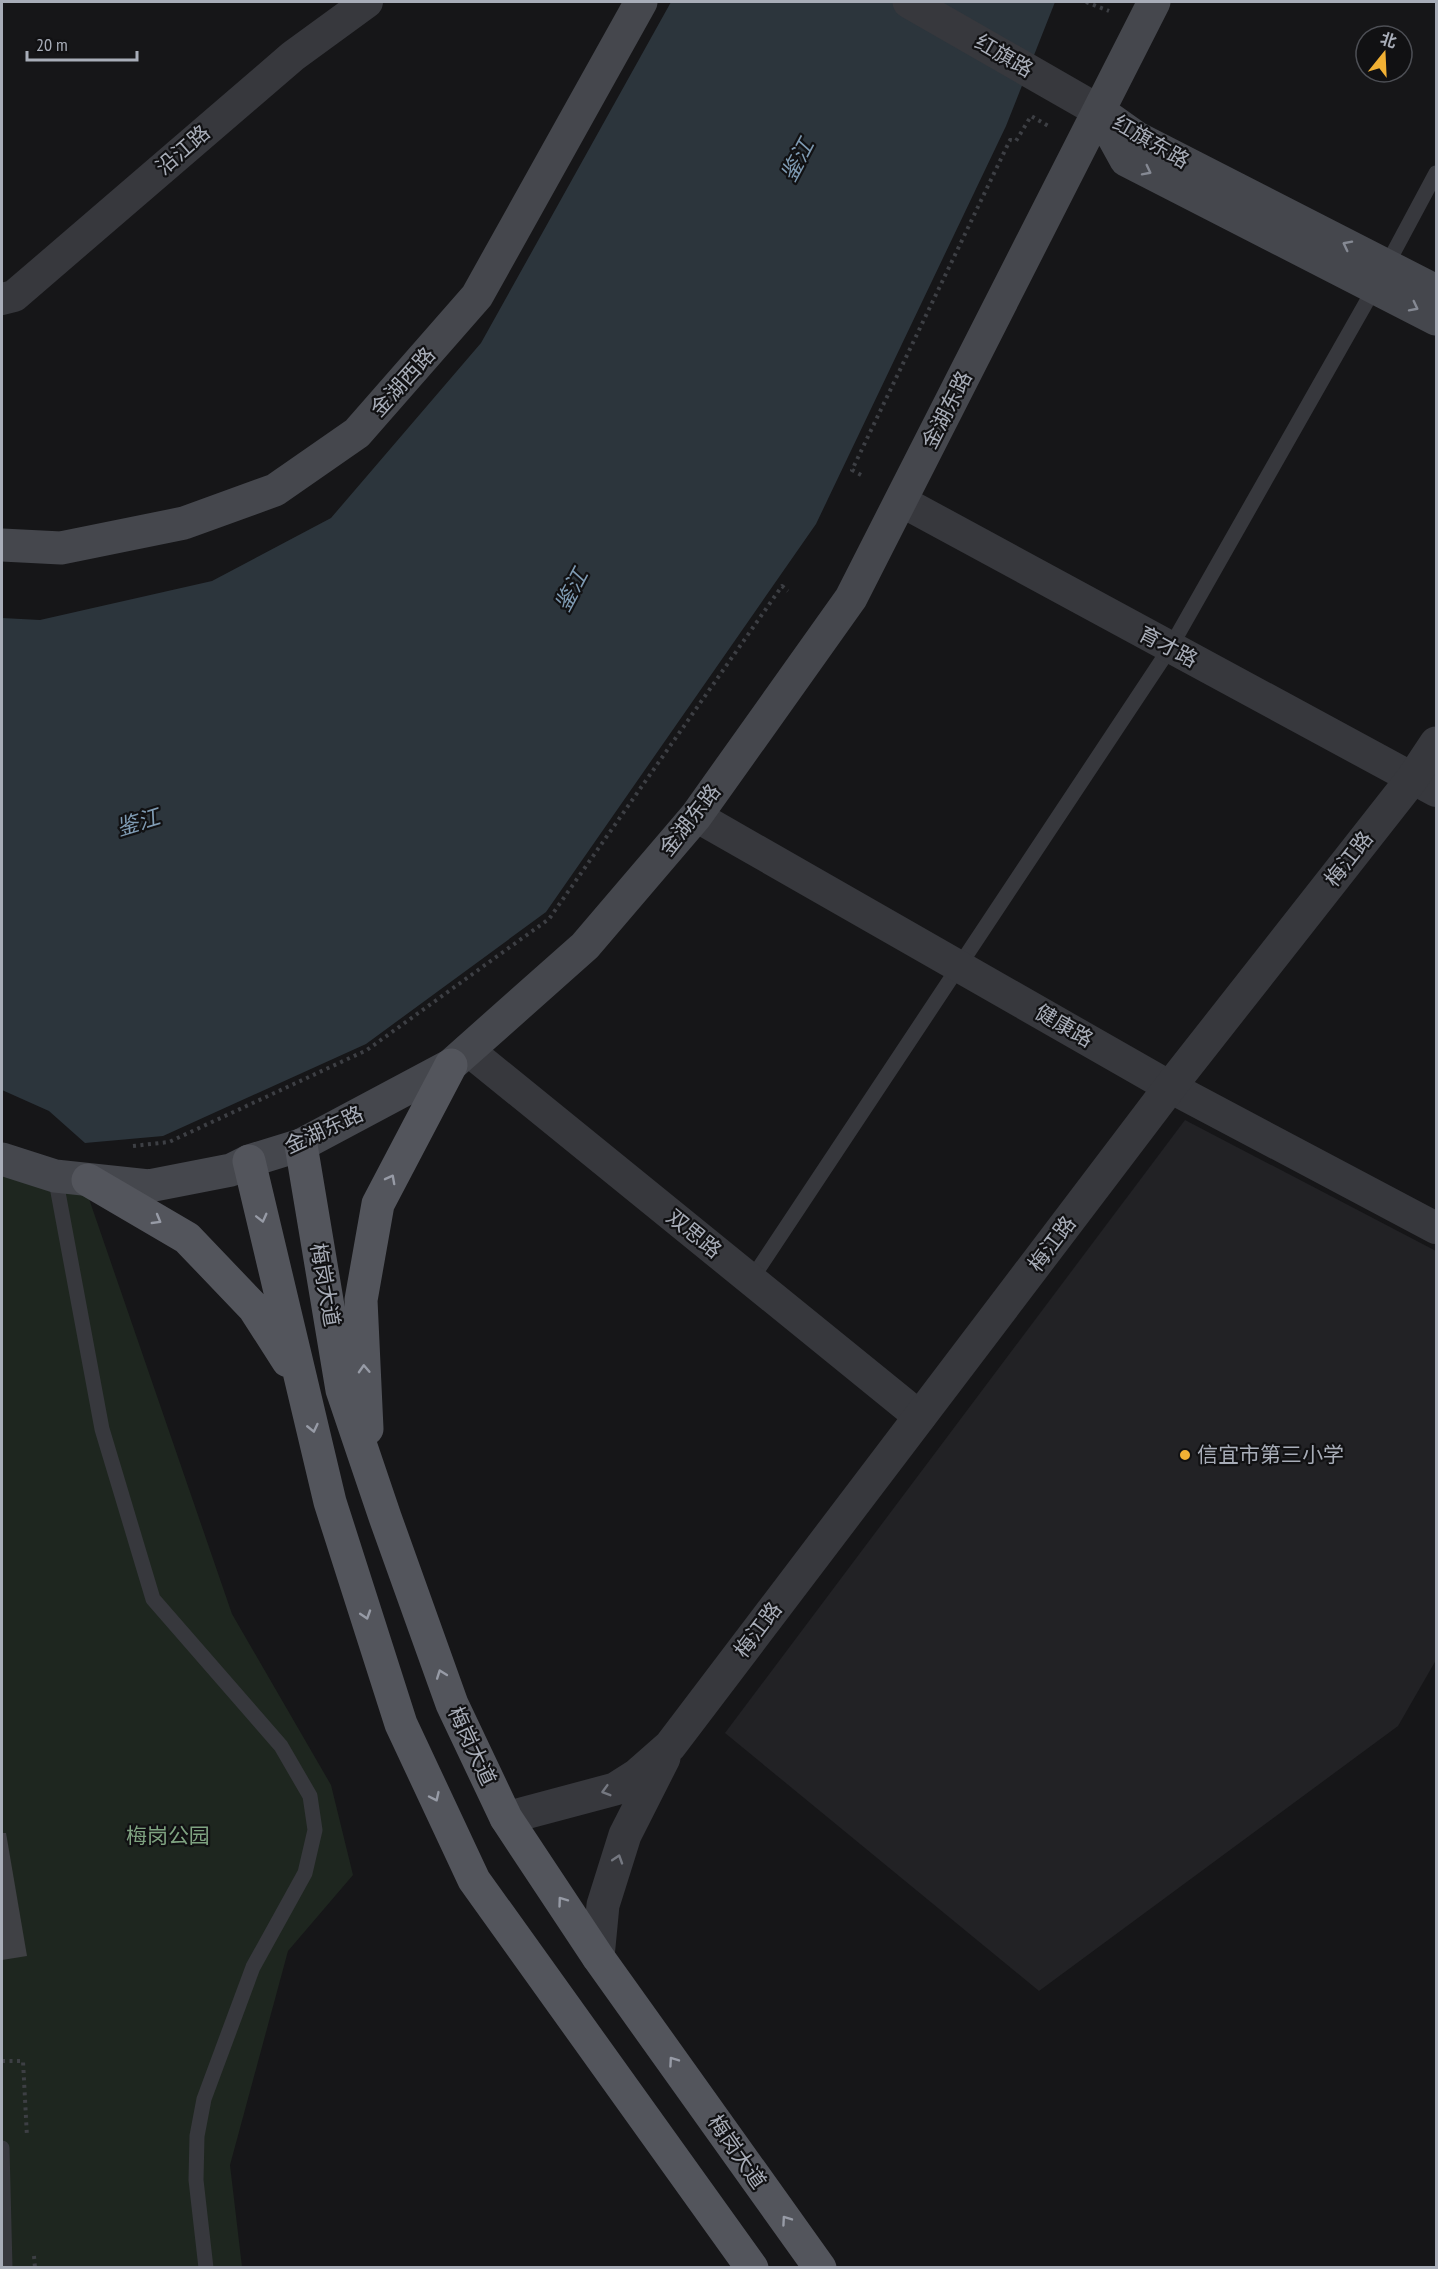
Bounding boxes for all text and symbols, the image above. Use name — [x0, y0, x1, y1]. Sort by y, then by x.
scale bar — [27, 24, 136, 62]
north arrow — [1354, 24, 1414, 84]
street label: 红旗路 — [970, 28, 1038, 83]
text: 北 — [1378, 28, 1399, 52]
text: 20 m — [36, 33, 68, 56]
street label: 红旗东路 — [1108, 109, 1194, 174]
street label: 沿江路 — [150, 119, 215, 180]
water label: 鉴江 — [774, 132, 821, 186]
one-way arrow — [1141, 164, 1152, 175]
one-way arrow — [1343, 241, 1353, 252]
one-way arrow — [1408, 300, 1419, 312]
street label: 金湖西路 — [364, 341, 441, 422]
street label: 金湖东路 — [915, 366, 978, 453]
water label: 鉴江 — [548, 562, 595, 616]
street label: 育才路 — [1134, 620, 1202, 673]
street label: 金湖东路 — [653, 778, 726, 861]
water label: 鉴江 — [113, 802, 165, 842]
street label: 梅江路 — [1319, 826, 1379, 892]
street label: 健康路 — [1030, 998, 1098, 1053]
street label: 金湖东路 — [280, 1100, 368, 1160]
one-way arrow — [384, 1175, 395, 1185]
street label: 双思路 — [661, 1203, 727, 1264]
street label: 梅江路 — [1022, 1210, 1081, 1277]
one-way arrow — [151, 1213, 161, 1224]
one-way arrow — [255, 1213, 268, 1223]
street label: 梅岗大道 — [305, 1241, 346, 1329]
one-way arrow — [358, 1364, 371, 1373]
one-way arrow — [305, 1423, 318, 1433]
place label: 信宜市第三小学 — [1197, 1441, 1344, 1468]
marker: 信宜市第三小学 — [1178, 1448, 1192, 1462]
street label: 梅江路 — [728, 1596, 787, 1663]
one-way arrow — [359, 1609, 372, 1620]
one-way arrow — [436, 1669, 449, 1680]
street label: 梅岗大道 — [442, 1702, 502, 1790]
one-way arrow — [601, 1784, 612, 1796]
one-way arrow — [428, 1791, 440, 1802]
park label: 梅岗公园 — [126, 1822, 210, 1849]
one-way arrow — [611, 1854, 623, 1865]
one-way arrow — [558, 1896, 569, 1907]
one-way arrow — [669, 2057, 680, 2068]
street label: 梅岗大道 — [702, 2110, 773, 2194]
one-way arrow — [782, 2215, 793, 2226]

